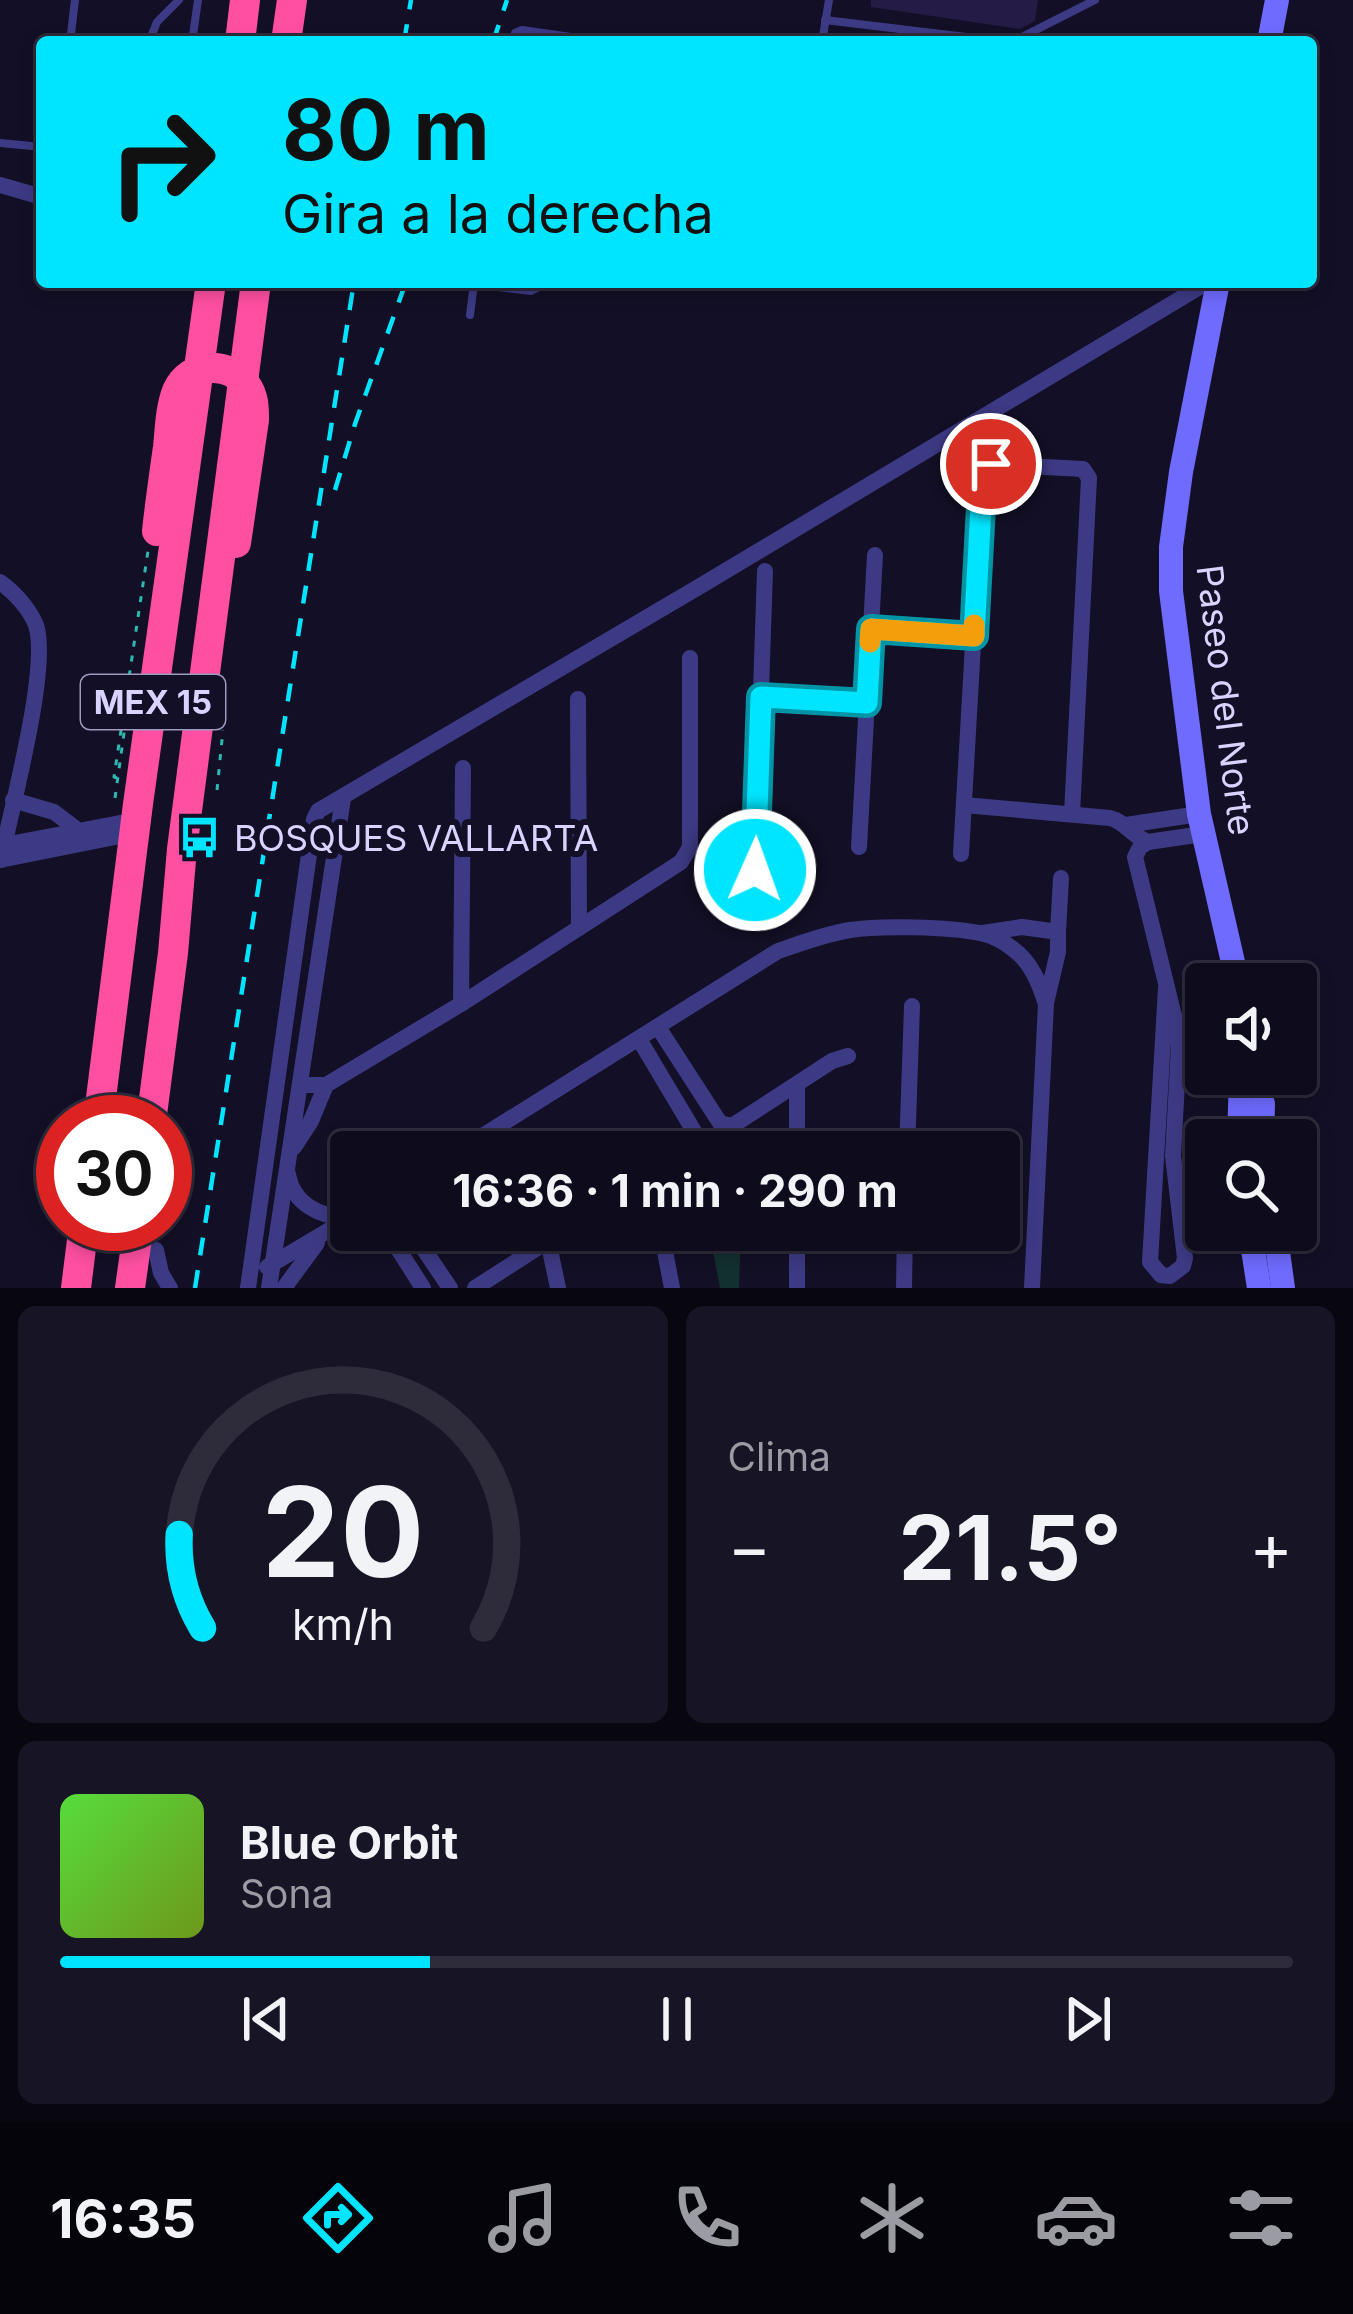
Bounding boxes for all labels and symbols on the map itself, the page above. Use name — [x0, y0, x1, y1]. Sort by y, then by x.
pin — [940, 413, 1042, 515]
street label: Paseo del Norte — [1188, 562, 1264, 838]
road number: MEX 15 — [81, 675, 225, 729]
position arrow — [692, 807, 818, 933]
bus stop icon: BOSQUES VALLARTA — [177, 815, 223, 861]
place label: BOSQUES VALLARTA — [234, 816, 598, 860]
speed limit sign: 30 — [36, 1095, 192, 1251]

